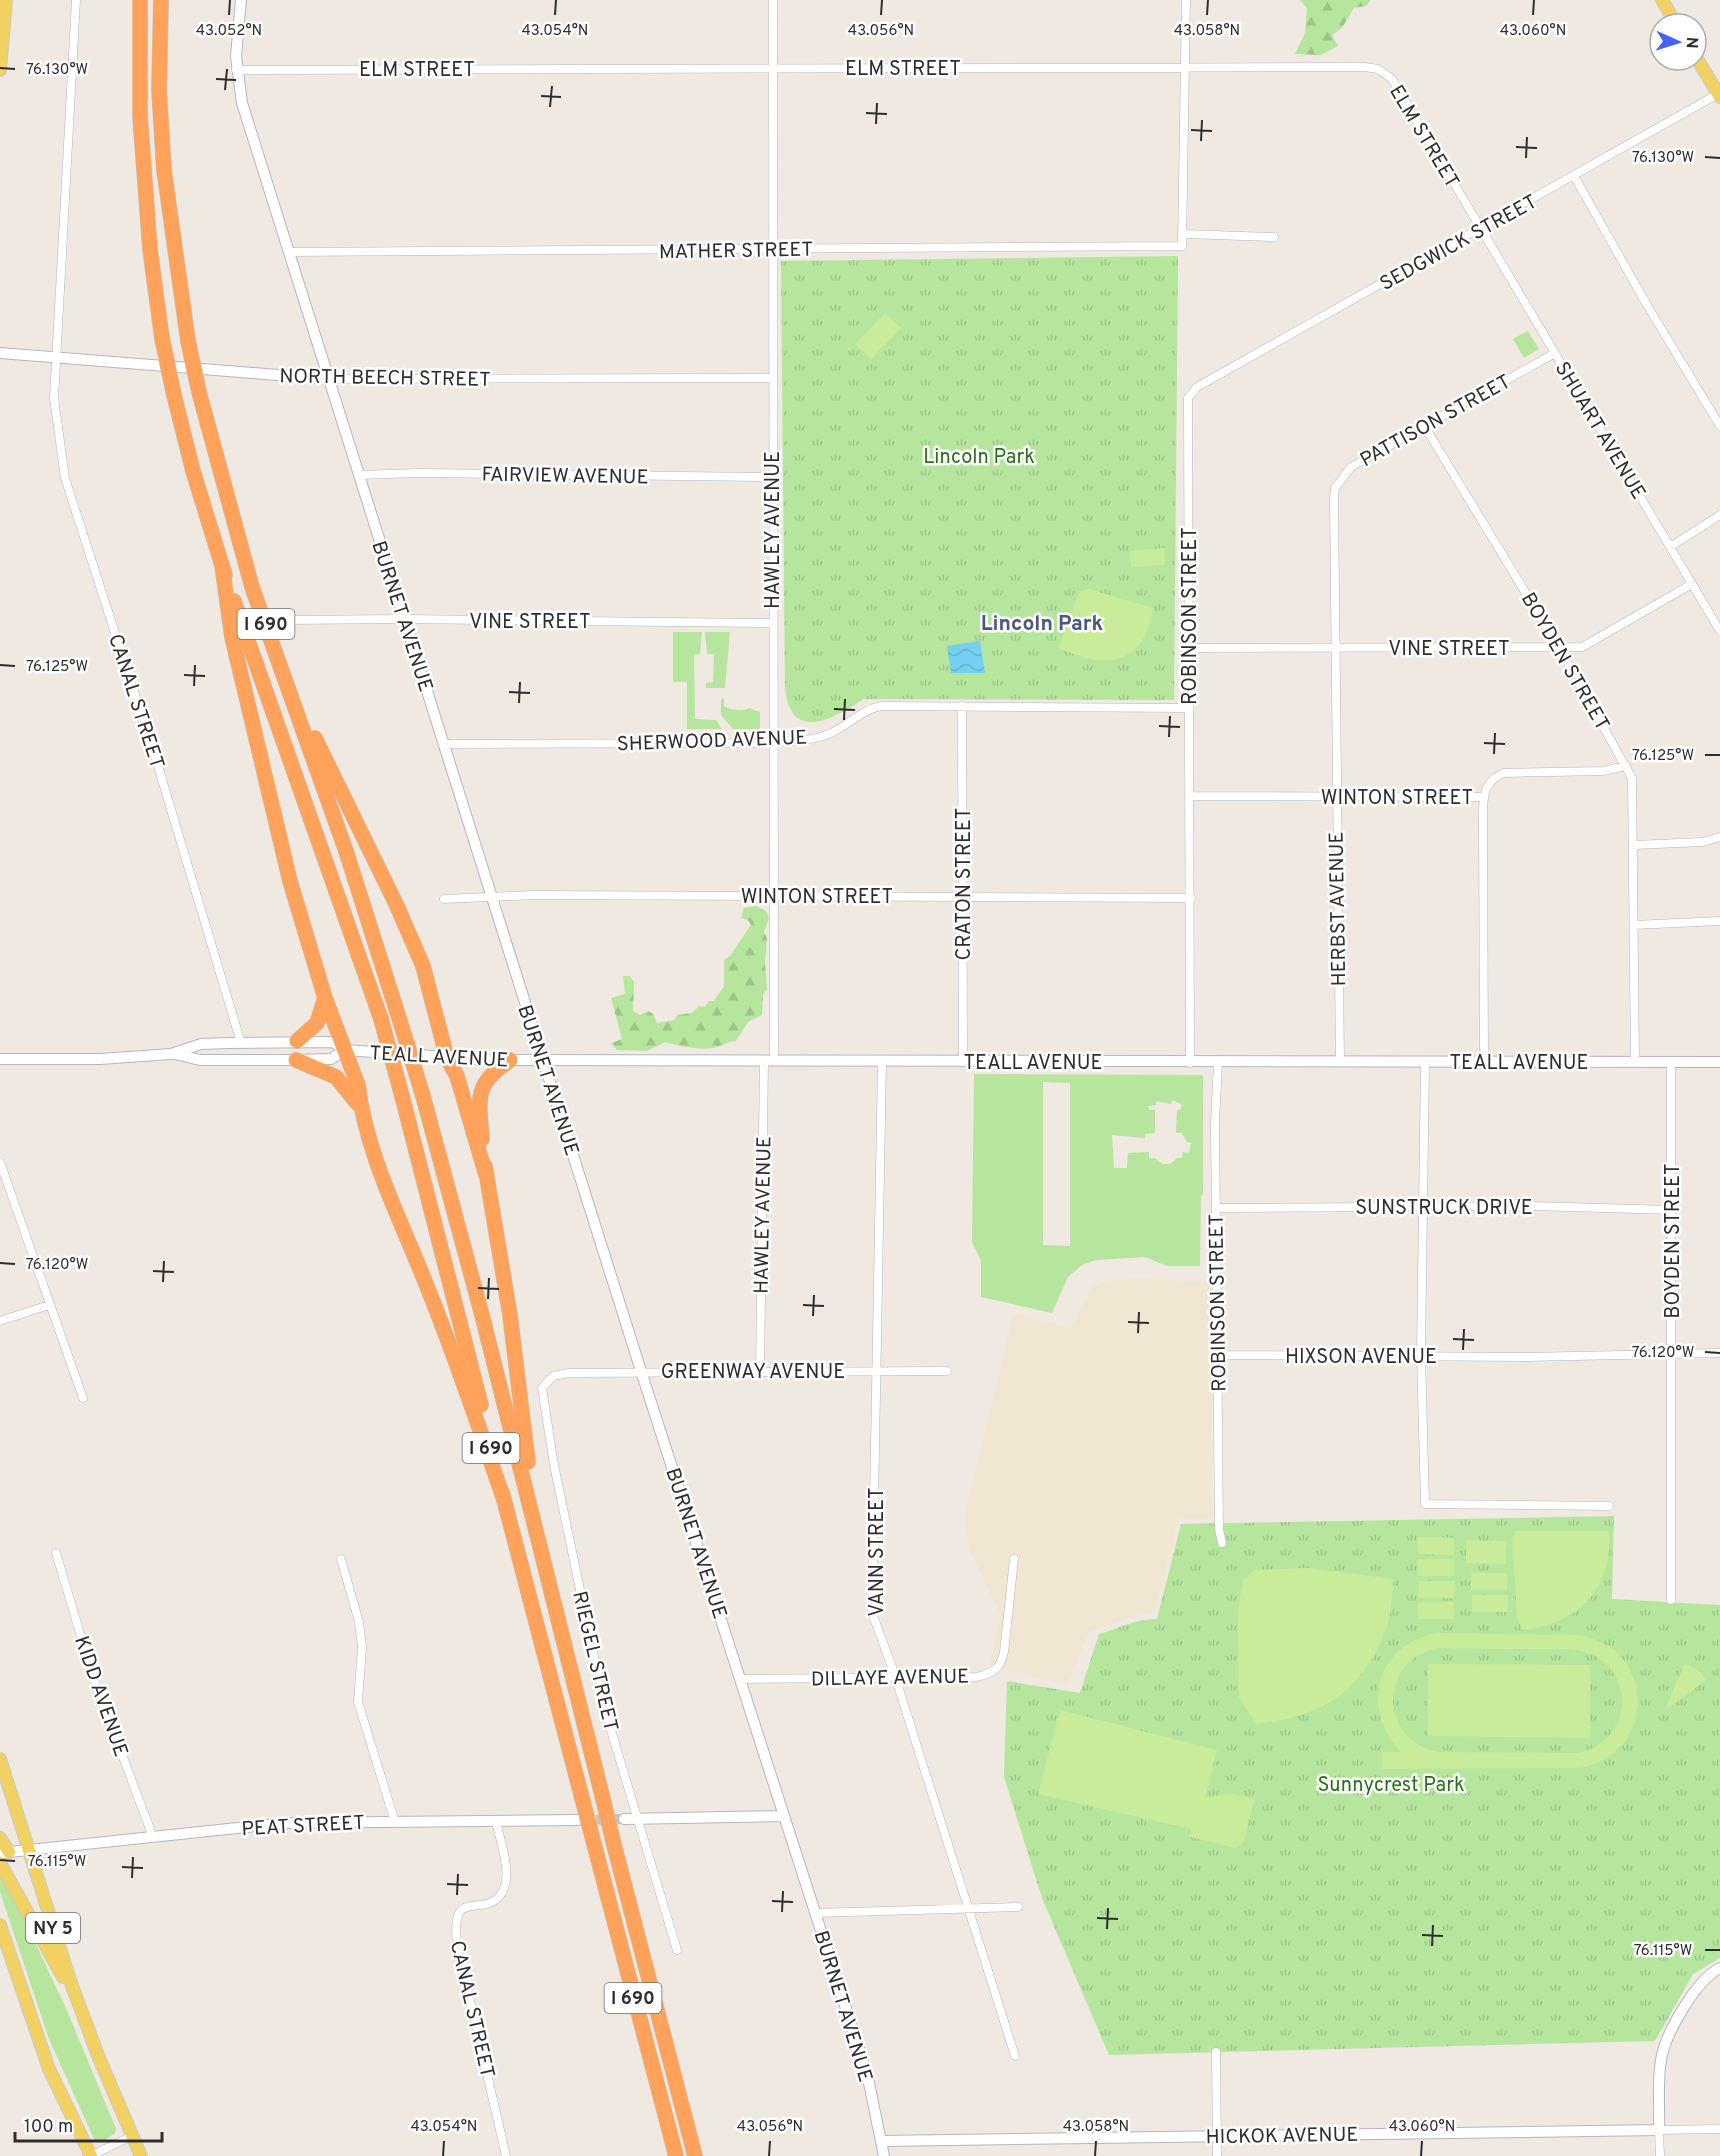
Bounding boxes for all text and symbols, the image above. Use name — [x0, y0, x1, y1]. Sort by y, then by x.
north arrow — [1648, 12, 1708, 72]
text: 43.052°N — [196, 22, 262, 41]
text: 43.054°N — [522, 22, 588, 41]
text: 43.056°N — [848, 22, 914, 41]
text: 43.058°N — [1174, 22, 1240, 41]
text: 43.060°N — [1500, 22, 1566, 41]
text: N — [1681, 36, 1701, 49]
street label: ELM STREET — [845, 57, 961, 83]
street label: ELM STREET — [359, 58, 475, 84]
text: 76.130°W — [26, 61, 88, 80]
street label: ELM STREET — [1382, 81, 1464, 193]
text: 76.130°W — [1632, 149, 1694, 168]
street label: SEDGWICK STREET — [1376, 190, 1542, 298]
street label: MATHER STREET — [659, 238, 813, 266]
street label: SHUART AVENUE — [1548, 357, 1651, 505]
street label: NORTH BEECH STREET — [279, 364, 491, 394]
street label: PATTISON STREET — [1356, 370, 1516, 474]
park label: Lincoln Park — [923, 445, 1035, 471]
street label: HAWLEY AVENUE — [761, 451, 787, 609]
street label: FAIRVIEW AVENUE — [481, 463, 649, 491]
street label: ROBINSON STREET — [1178, 527, 1204, 705]
street label: BURNET AVENUE — [364, 538, 438, 695]
street label: BOYDEN STREET — [1514, 588, 1614, 736]
road number: I 690 — [238, 609, 294, 639]
street label: VINE STREET — [469, 610, 591, 636]
district label: Lincoln Park — [981, 611, 1104, 638]
street label: CANAL STREET — [101, 631, 169, 772]
street label: VINE STREET — [1388, 637, 1510, 663]
text: 76.125°W — [26, 658, 88, 677]
street label: SHERWOOD AVENUE — [616, 726, 808, 758]
text: 76.125°W — [1632, 747, 1694, 766]
street label: WINTON STREET — [1321, 786, 1473, 812]
street label: CRATON STREET — [952, 808, 978, 960]
street label: HERBST AVENUE — [1325, 831, 1353, 987]
street label: WINTON STREET — [741, 885, 893, 911]
street label: BURNET AVENUE — [510, 1002, 584, 1159]
street label: TEALL AVENUE — [369, 1041, 509, 1075]
street label: TEALL AVENUE — [964, 1051, 1102, 1077]
street label: TEALL AVENUE — [1450, 1051, 1588, 1077]
street label: HAWLEY AVENUE — [750, 1136, 778, 1294]
street label: BOYDEN STREET — [1661, 1163, 1687, 1319]
street label: SUNSTRUCK DRIVE — [1355, 1196, 1533, 1222]
street label: ROBINSON STREET — [1204, 1214, 1234, 1392]
text: 76.120°W — [26, 1256, 88, 1275]
text: 76.120°W — [1632, 1344, 1694, 1363]
street label: HIXSON AVENUE — [1285, 1345, 1437, 1371]
street label: GREENWAY AVENUE — [661, 1360, 845, 1386]
road number: I 690 — [462, 1433, 520, 1463]
street label: BURNET AVENUE — [658, 1465, 732, 1622]
street label: VANN STREET — [865, 1487, 891, 1617]
street label: RIEGEL STREET — [565, 1589, 623, 1734]
street label: KIDD AVENUE — [67, 1633, 133, 1760]
street label: DILLAYE AVENUE — [811, 1665, 969, 1693]
park label: Sunnycrest Park — [1317, 1773, 1465, 1799]
street label: PEAT STREET — [241, 1811, 365, 1843]
text: 76.115°W — [28, 1853, 86, 1872]
road number: NY 5 — [26, 1913, 80, 1943]
street label: BURNET AVENUE — [807, 1928, 877, 2085]
street label: CANAL STREET — [443, 1938, 499, 2081]
text: 76.115°W — [1634, 1942, 1692, 1961]
road number: I 690 — [604, 1983, 662, 2013]
scale bar — [15, 2105, 162, 2143]
text: 100 m — [24, 2116, 73, 2139]
text: 43.054°N — [411, 2118, 477, 2137]
text: 43.056°N — [737, 2118, 803, 2137]
text: 43.058°N — [1063, 2118, 1129, 2137]
text: 43.060°N — [1389, 2118, 1455, 2137]
street label: HICKOK AVENUE — [1206, 2123, 1359, 2151]

